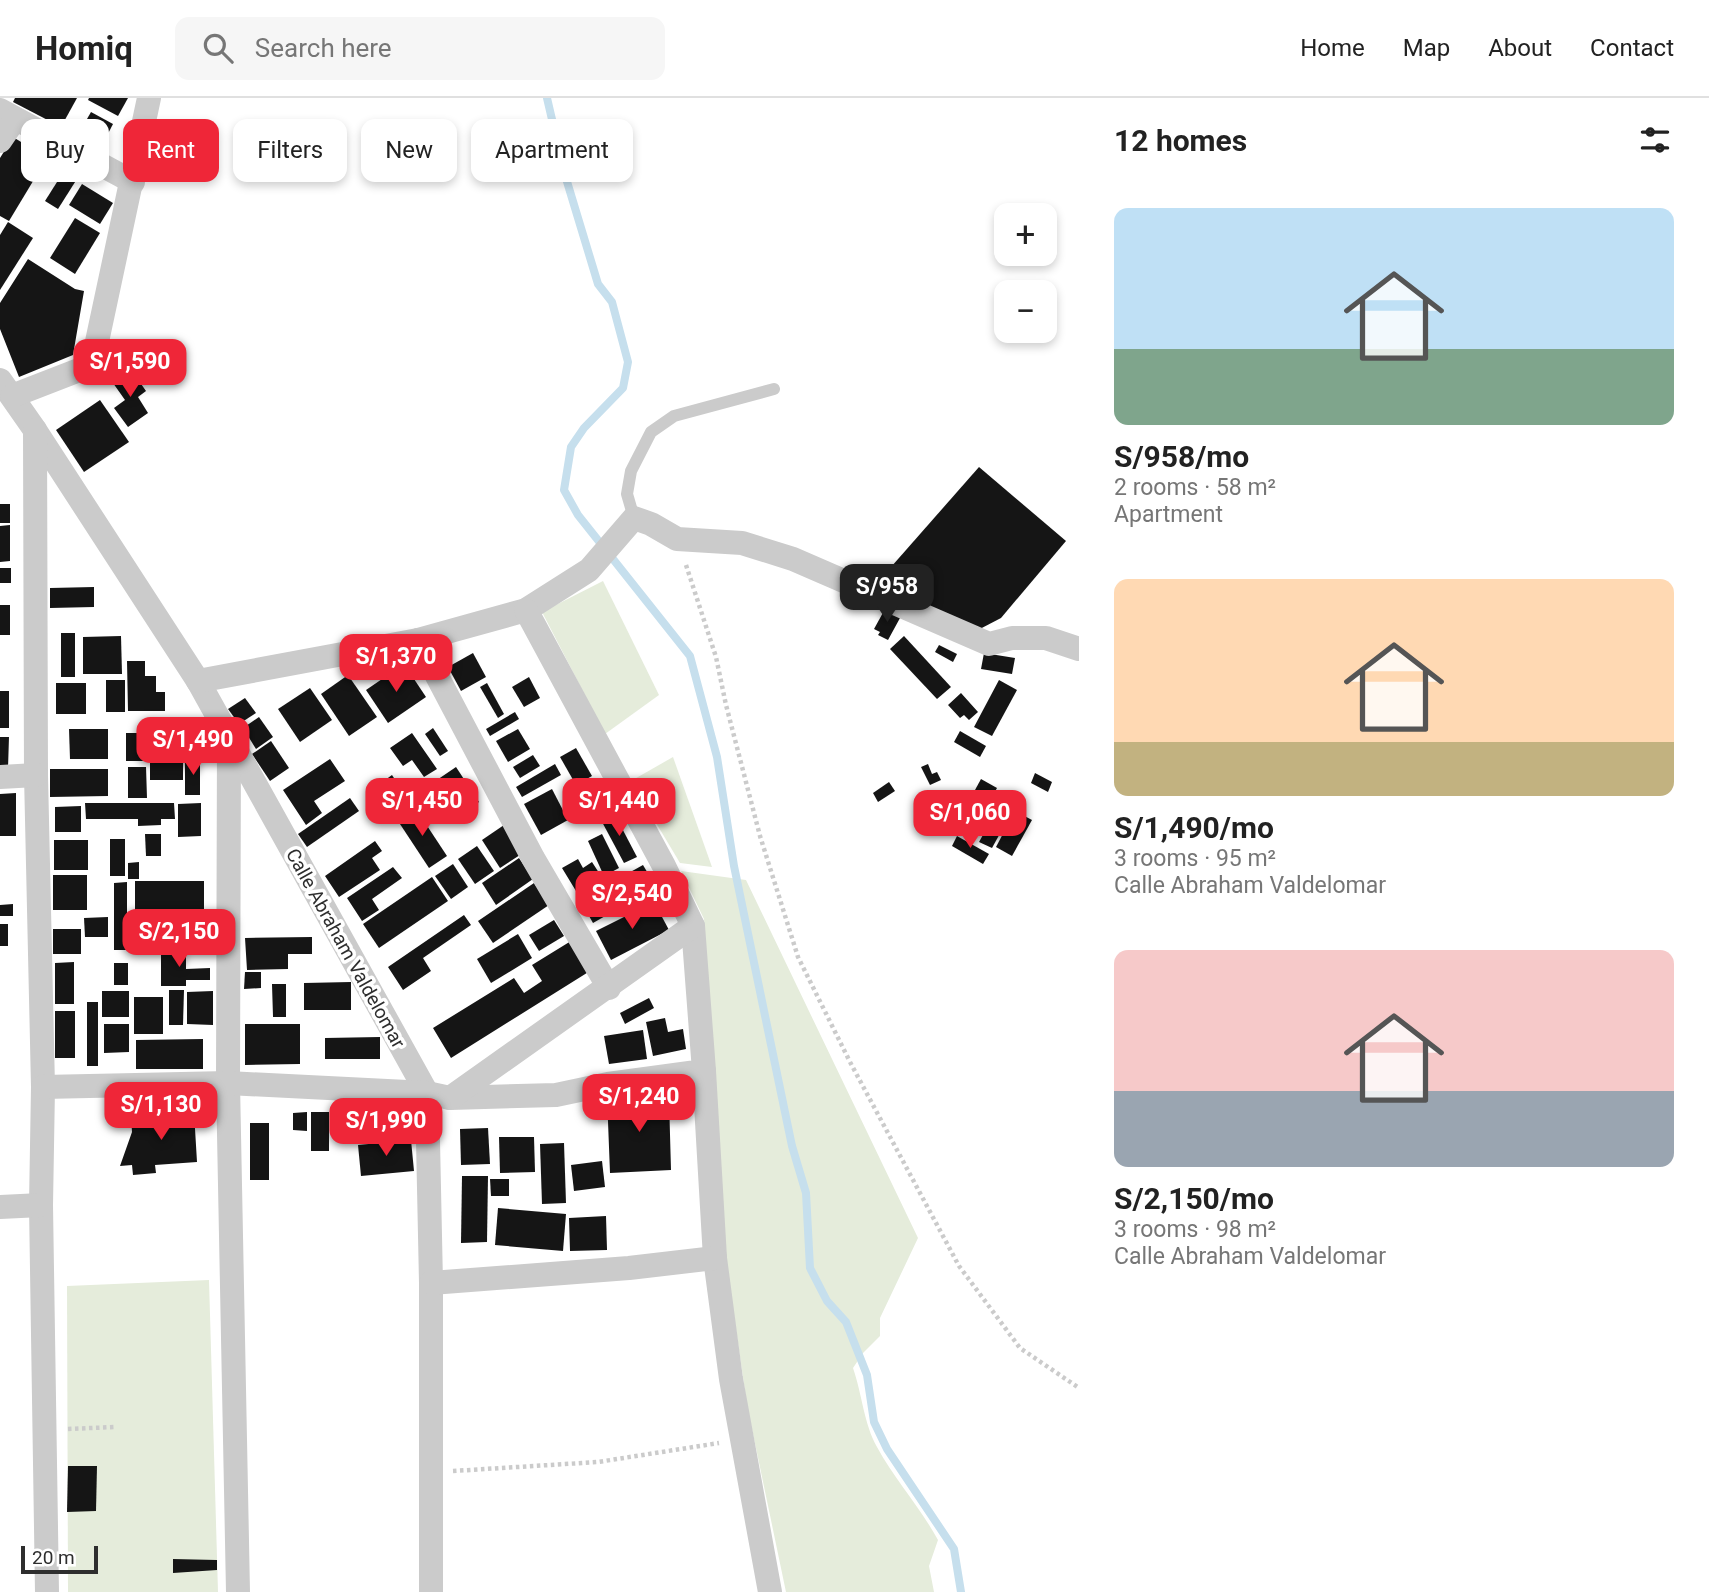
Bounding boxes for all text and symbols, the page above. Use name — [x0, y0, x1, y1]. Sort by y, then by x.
search box — [175, 17, 665, 80]
text: Homiq — [35, 29, 133, 68]
icon: search — [199, 29, 237, 67]
text: Search here — [255, 33, 392, 63]
text: Home — [1300, 34, 1365, 62]
text: Map — [1403, 34, 1450, 62]
text: About — [1488, 34, 1552, 62]
text: Contact — [1590, 34, 1674, 62]
chip: Buy — [21, 119, 109, 182]
chip: Rent — [123, 119, 219, 182]
chip: Filters — [233, 119, 347, 182]
chip: New — [361, 119, 457, 182]
chip: Apartment — [471, 119, 633, 182]
icon: filters — [1636, 121, 1674, 159]
text: 12 homes — [1114, 123, 1247, 158]
map controls — [994, 203, 1057, 343]
button: + — [994, 203, 1057, 266]
icon: home — [1331, 253, 1457, 379]
button: − — [994, 280, 1057, 343]
pin: S/1,590 — [65, 340, 195, 399]
text: S/1,590 — [89, 348, 171, 375]
text: S/958/mo — [1114, 439, 1249, 474]
text: 2 rooms · 58 m² — [1114, 474, 1276, 501]
text: Apartment — [1114, 501, 1223, 528]
pin: S/958 — [838, 564, 936, 624]
text: S/958 — [856, 573, 918, 600]
icon: home — [1331, 624, 1457, 750]
pin: S/1,370 — [331, 634, 461, 694]
text: S/1,370 — [355, 643, 437, 670]
pin: S/1,490 — [128, 718, 258, 777]
text: S/1,490 — [152, 726, 234, 753]
pin: S/1,450 — [357, 778, 487, 838]
pin: S/1,440 — [554, 778, 684, 838]
text: S/1,450 — [381, 787, 463, 814]
text: S/1,440 — [578, 787, 660, 814]
pin: S/1,060 — [905, 790, 1035, 850]
text: S/1,060 — [929, 799, 1011, 826]
text: S/1,490/mo — [1114, 810, 1274, 845]
street label: Calle Abraham Valdelomar — [281, 844, 410, 1053]
text: 3 rooms · 95 m² — [1114, 845, 1276, 872]
pin: S/2,540 — [567, 872, 697, 931]
text: Calle Abraham Valdelomar — [1114, 872, 1386, 899]
text: S/2,540 — [591, 880, 673, 907]
pin: S/2,150 — [114, 910, 244, 969]
text: S/2,150 — [138, 918, 220, 945]
icon: home — [1331, 995, 1457, 1121]
pin: S/1,240 — [574, 1074, 704, 1134]
pin: S/1,130 — [96, 1082, 226, 1142]
text: S/1,240 — [598, 1083, 680, 1110]
text: S/1,130 — [120, 1091, 202, 1118]
pin: S/1,990 — [321, 1098, 451, 1158]
text: S/1,990 — [345, 1107, 427, 1134]
text: S/2,150/mo — [1114, 1181, 1274, 1216]
text: 3 rooms · 98 m² — [1114, 1216, 1276, 1243]
text: Calle Abraham Valdelomar — [1114, 1243, 1386, 1270]
scale bar — [21, 1543, 98, 1575]
text: 20 m — [32, 1546, 75, 1569]

